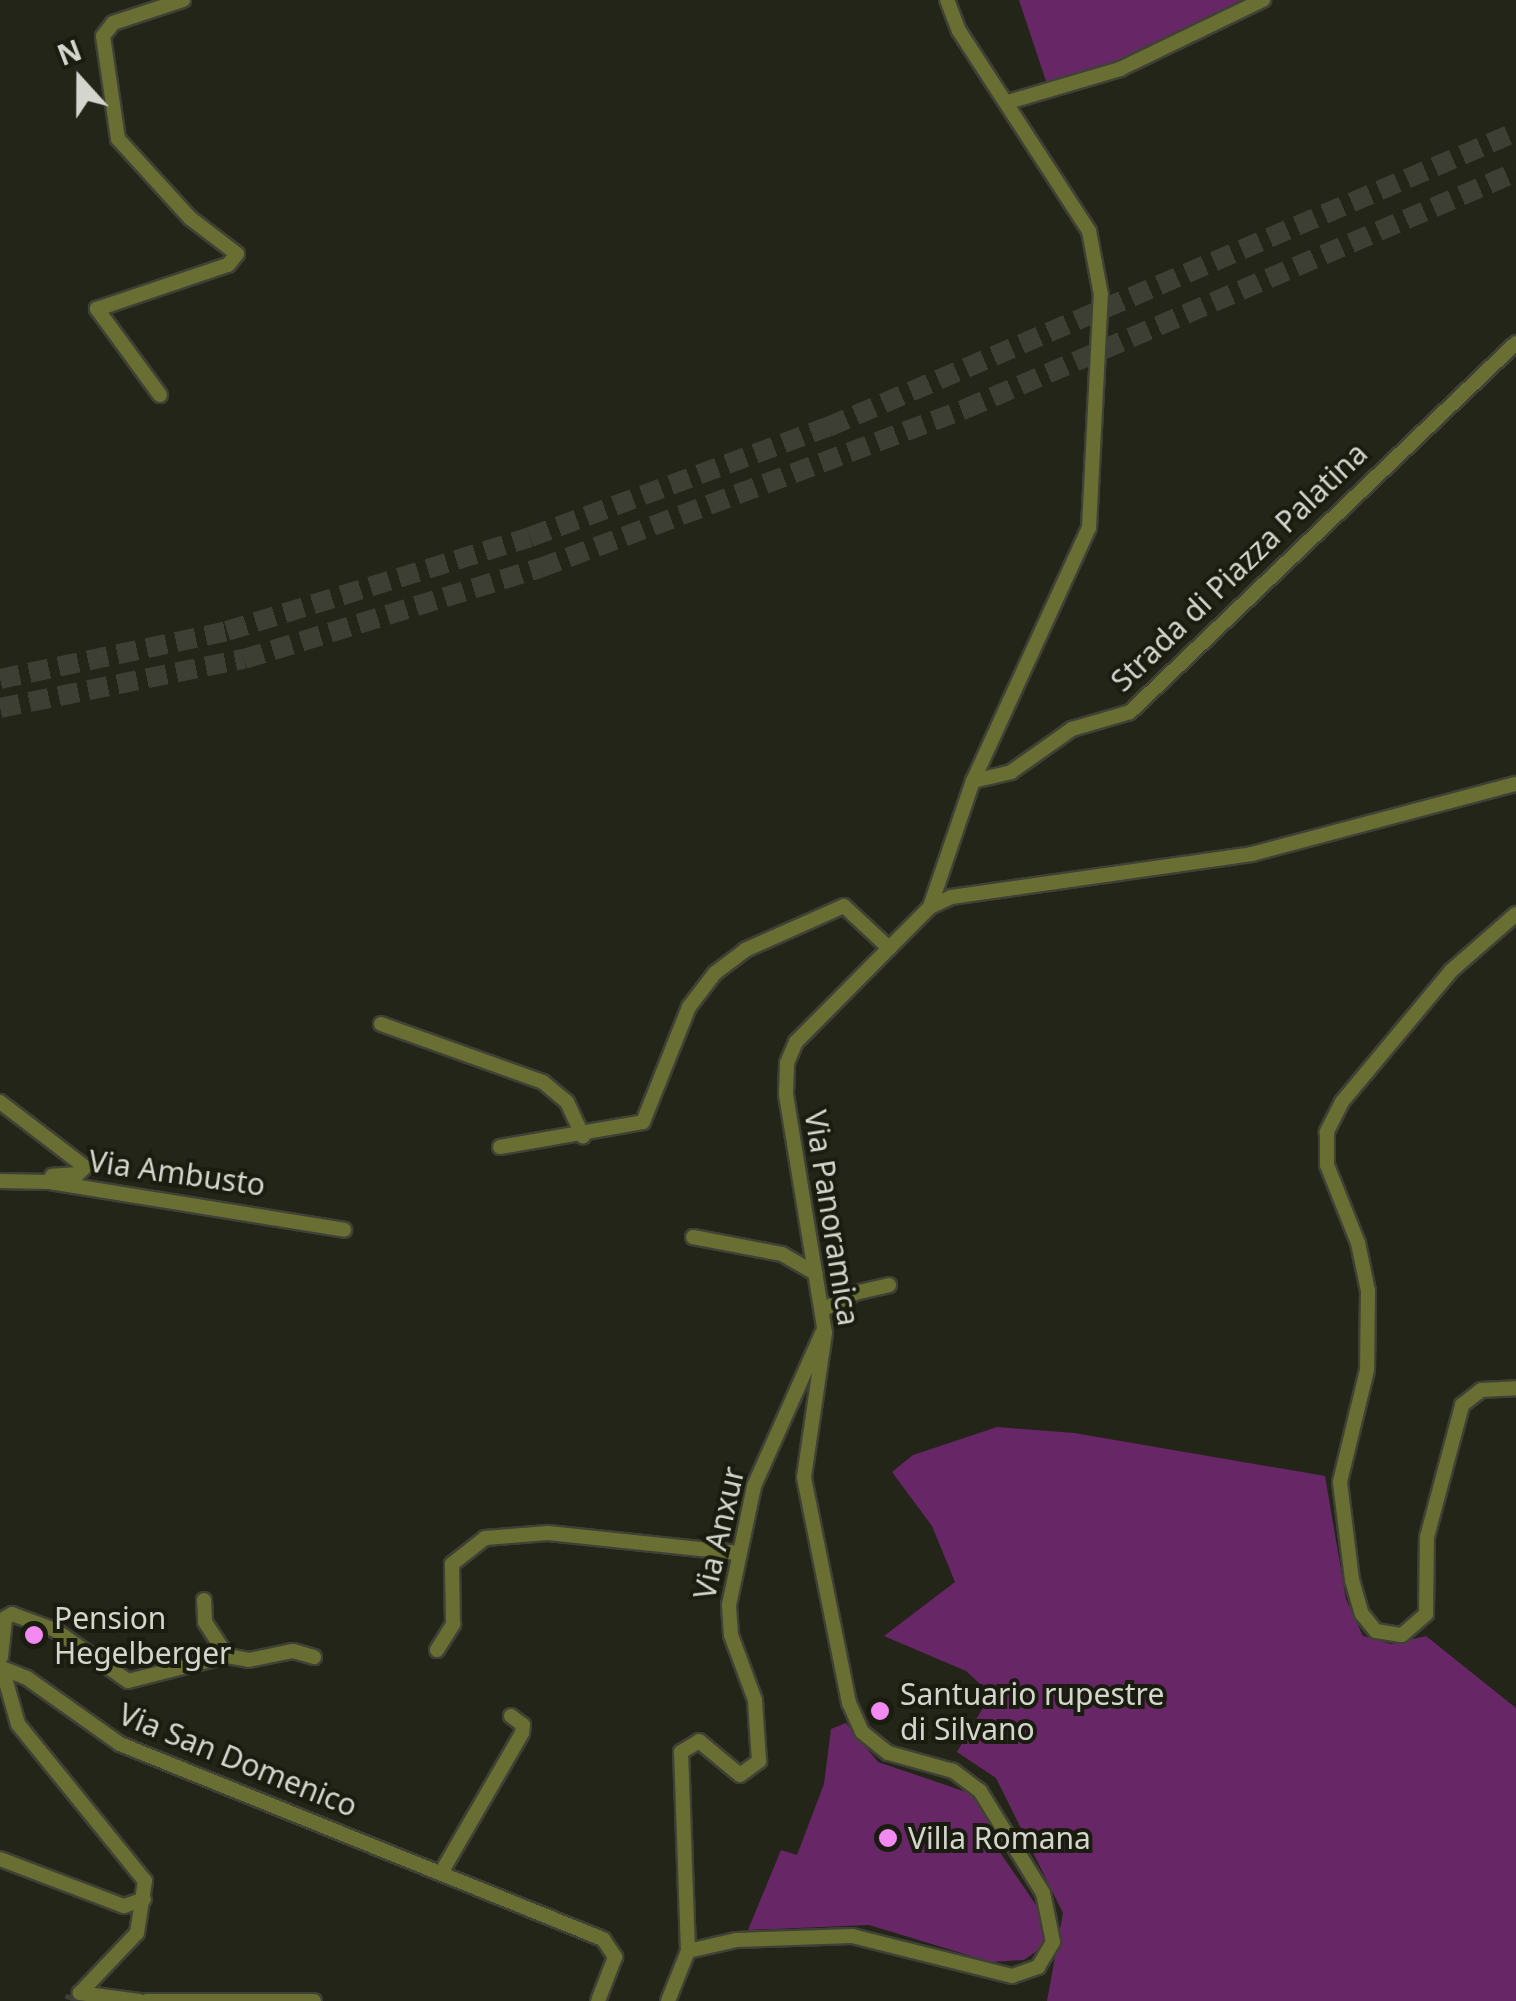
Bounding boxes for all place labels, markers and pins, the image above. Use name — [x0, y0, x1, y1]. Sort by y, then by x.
place label: Pension Hegelberger — [54, 1600, 231, 1670]
marker: Pension Hegelberger — [23, 1624, 45, 1646]
place label: Santuario rupestre di Silvano — [900, 1676, 1164, 1746]
marker: Santuario rupestre di Silvano — [869, 1700, 891, 1722]
place label: Villa Romana — [908, 1820, 1091, 1856]
marker: Villa Romana — [877, 1827, 899, 1849]

